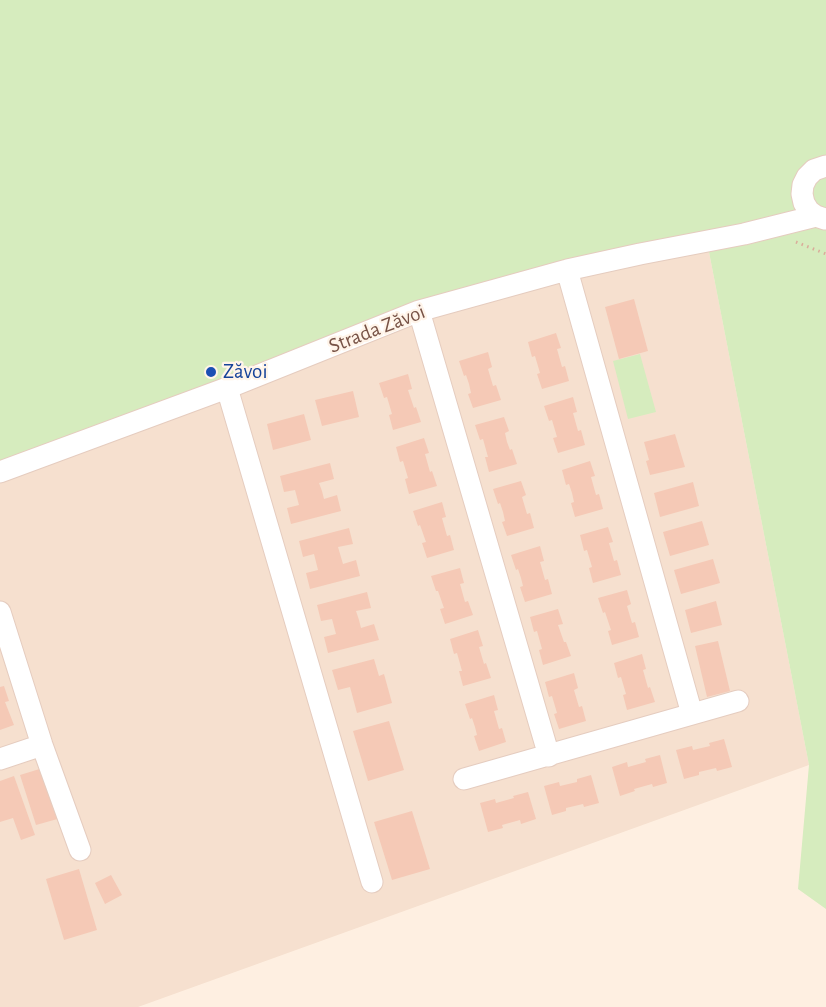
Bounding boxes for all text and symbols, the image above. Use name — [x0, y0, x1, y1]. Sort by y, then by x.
street label: Strada Zăvoi — [325, 299, 429, 359]
place label: Zăvoi — [223, 359, 267, 385]
marker: Zăvoi — [204, 365, 218, 379]

